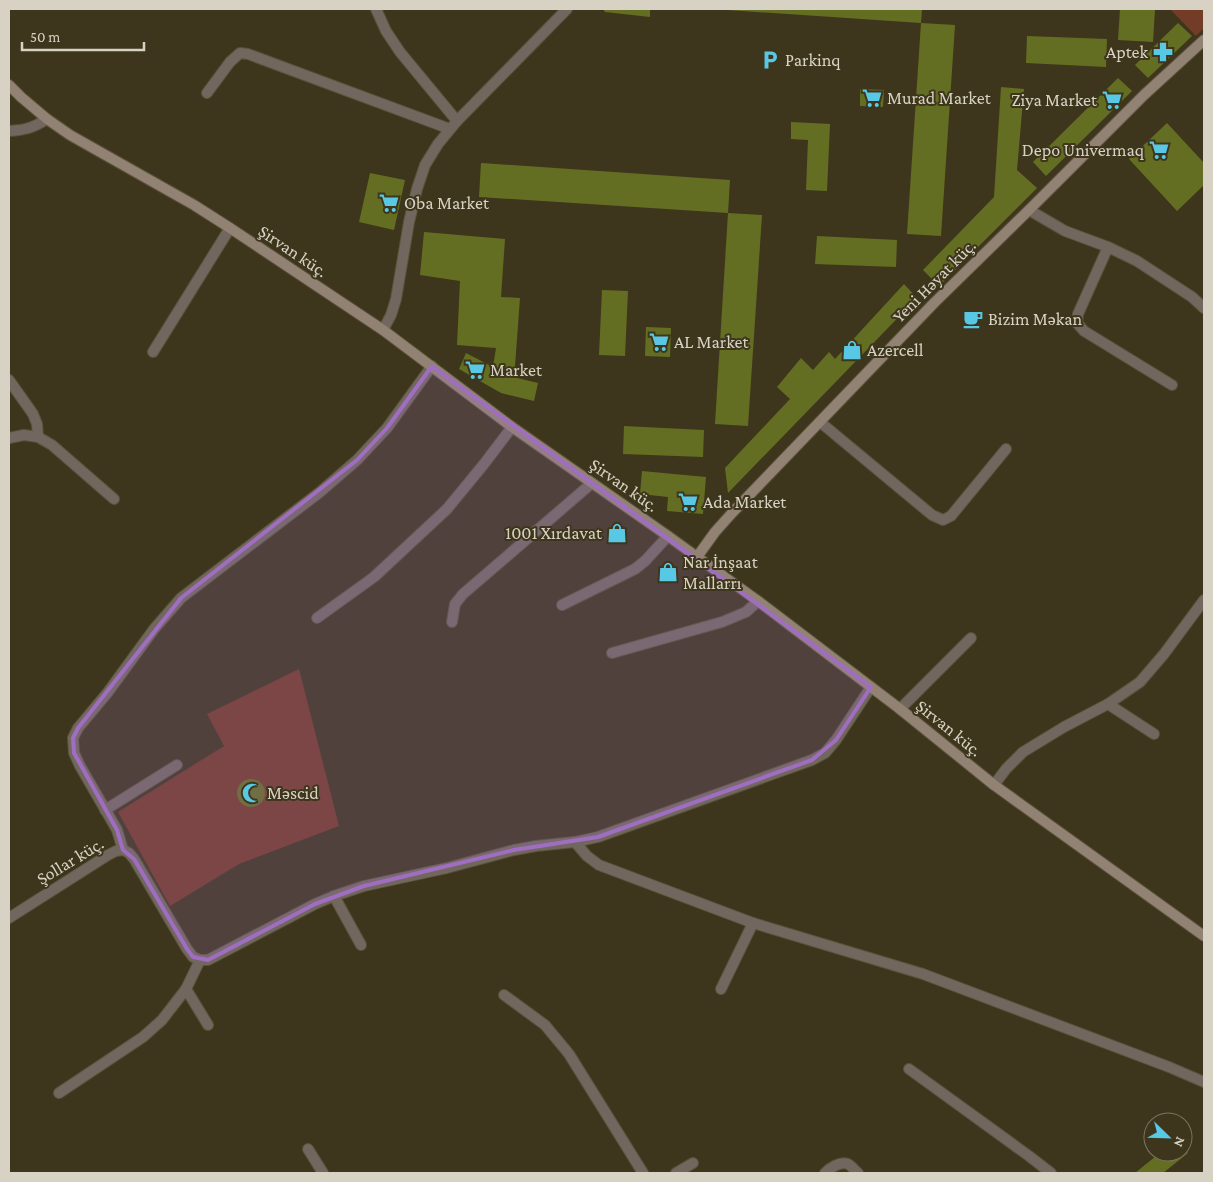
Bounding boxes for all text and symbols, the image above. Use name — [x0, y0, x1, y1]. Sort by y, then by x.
scale bar — [22, 20, 145, 52]
text: 50 m — [30, 29, 60, 45]
pharmacy icon: Aptek — [1152, 41, 1174, 63]
place label: Aptek — [1106, 42, 1148, 62]
parking icon: Parkinq — [759, 49, 781, 71]
place label: Parkinq — [785, 50, 841, 70]
supermarket icon: Murad Market — [861, 87, 883, 109]
place label: Murad Market — [887, 88, 992, 108]
supermarket icon: Ziya Market — [1101, 89, 1123, 111]
place label: Ziya Market — [1011, 90, 1098, 110]
supermarket icon: Depo Univermaq — [1148, 139, 1170, 161]
place label: Depo Univermaq — [1022, 140, 1145, 160]
supermarket icon: Oba Market — [378, 192, 400, 214]
place label: Oba Market — [404, 193, 490, 213]
street label: Şirvan küç. — [255, 221, 331, 281]
street label: Yeni Həyat küç. — [888, 235, 980, 327]
cafe icon: Bizim Məkan — [962, 308, 984, 330]
place label: Bizim Məkan — [988, 309, 1083, 329]
supermarket icon: AL Market — [648, 331, 670, 353]
place label: AL Market — [674, 332, 750, 352]
shop icon: Azercell — [841, 339, 863, 361]
place label: Azercell — [867, 340, 924, 360]
supermarket icon: Market — [464, 359, 486, 381]
place label: Market — [490, 360, 543, 380]
street label: Şirvan küç. — [586, 454, 662, 516]
supermarket icon: Ada Market — [677, 491, 699, 513]
place label: Ada Market — [703, 492, 787, 512]
shop icon: 1001 Xırdavat — [606, 522, 628, 544]
place label: 1001 Xırdavat — [505, 523, 603, 543]
place label: Nar İnşaat Mallarrı — [683, 552, 759, 593]
shop icon: Nar İnşaat Mallarrı — [657, 561, 679, 583]
street label: Şirvan küç. — [912, 695, 986, 761]
mosque icon: Məscid — [241, 782, 263, 804]
place label: Məscid — [267, 783, 319, 803]
street label: Şollar küç. — [33, 833, 107, 889]
north arrow — [1143, 1112, 1193, 1162]
text: N — [1171, 1135, 1189, 1150]

